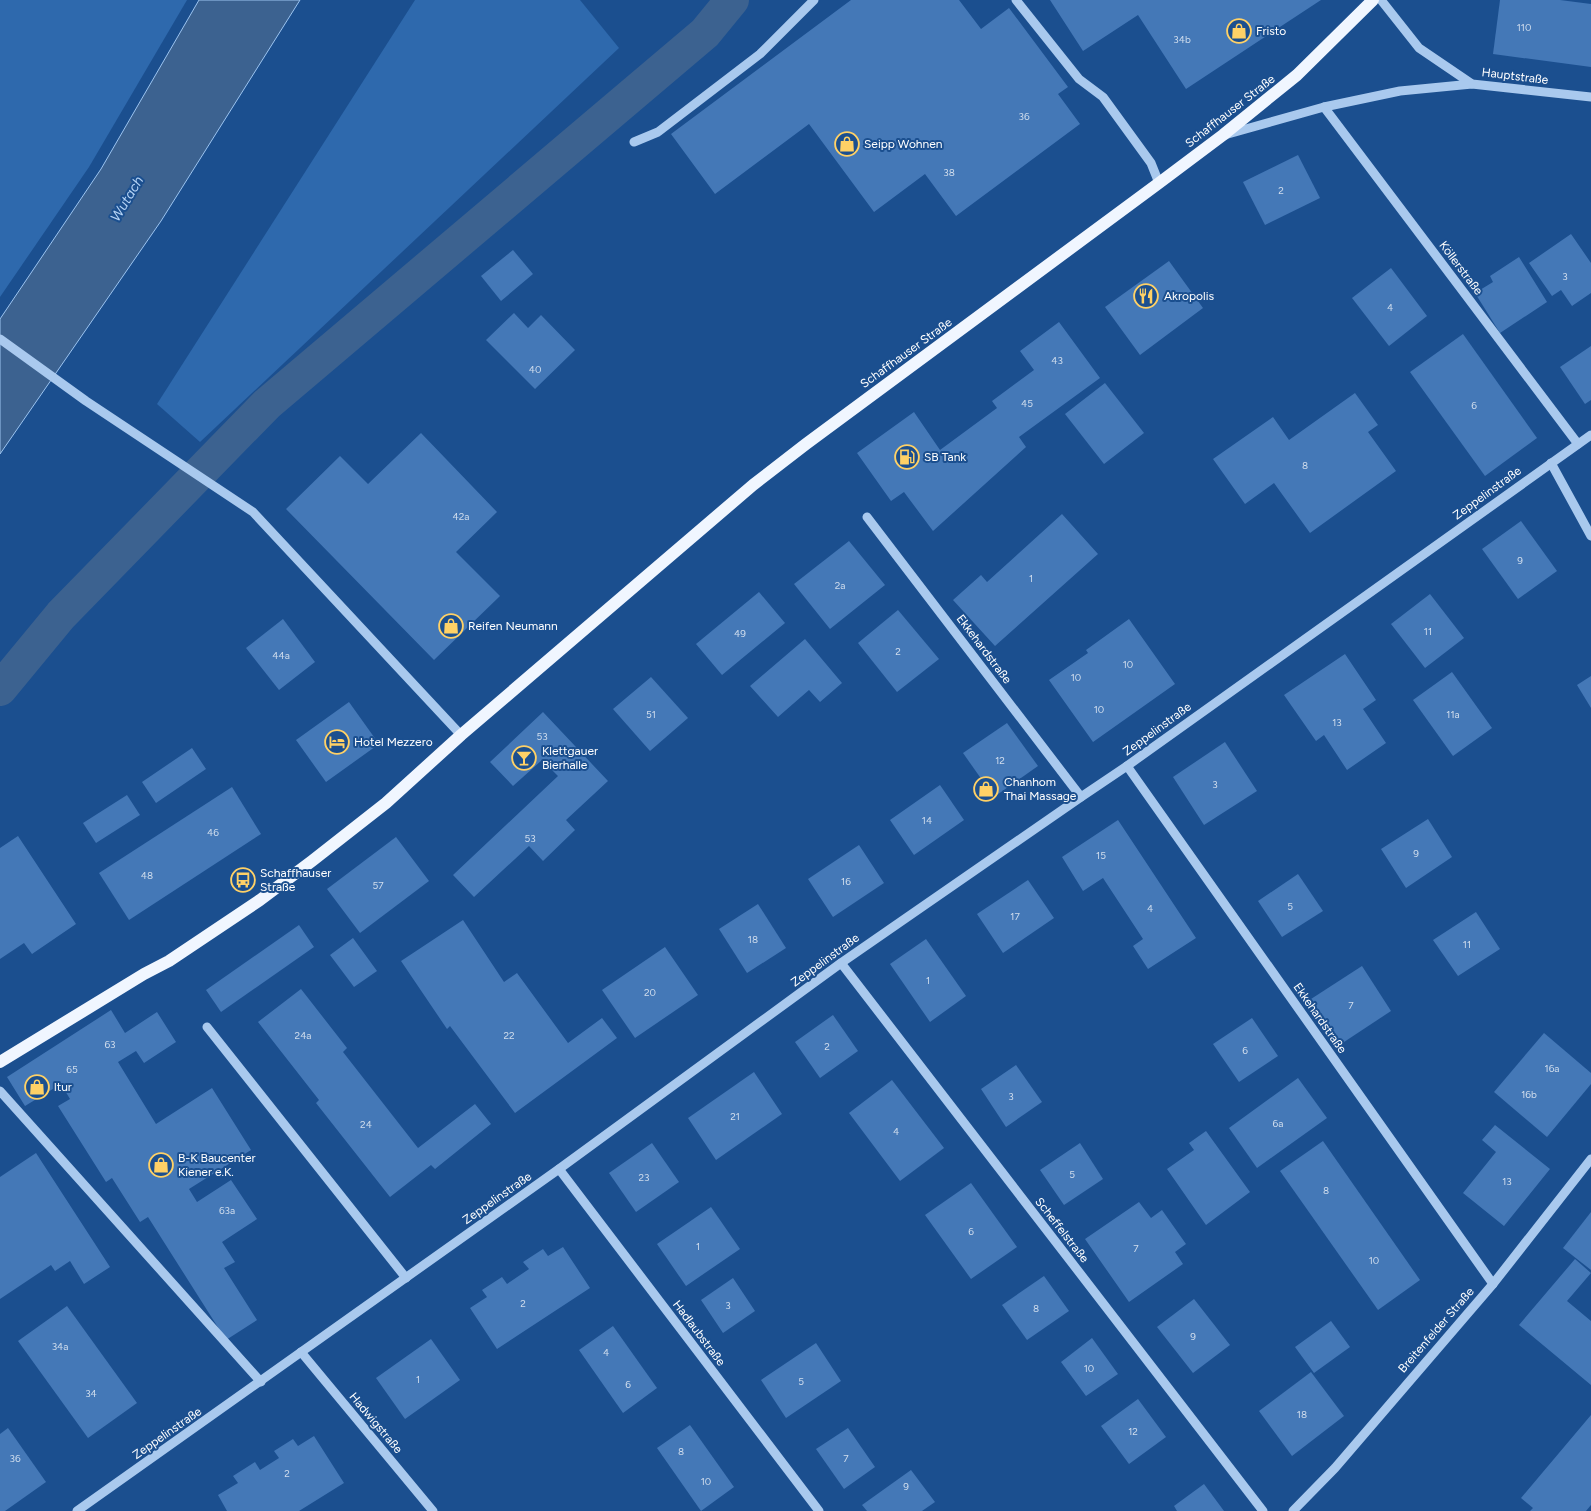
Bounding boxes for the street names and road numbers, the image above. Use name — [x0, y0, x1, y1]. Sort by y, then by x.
street label: Hauptstraße — [1481, 65, 1550, 87]
street label: Schaffhauser Straße — [1183, 71, 1278, 150]
street label: Köllerstraße — [1436, 238, 1486, 298]
street label: Schaffhauser Straße — [858, 315, 955, 391]
street label: Zeppelinstraße — [1450, 463, 1524, 522]
street label: Ekkehardstraße — [954, 612, 1015, 687]
street label: Zeppelinstraße — [1120, 699, 1194, 758]
street label: Zeppelinstraße — [788, 930, 862, 989]
street label: Ekkehardstraße — [1291, 980, 1350, 1056]
street label: Zeppelinstraße — [460, 1169, 534, 1227]
street label: Scheffelstraße — [1032, 1195, 1092, 1266]
street label: Breitenfelder Straße — [1395, 1284, 1477, 1375]
street label: Hadlaubstraße — [670, 1298, 728, 1369]
street label: Hadwigstraße — [347, 1390, 406, 1457]
street label: Zeppelinstraße — [130, 1404, 204, 1462]

